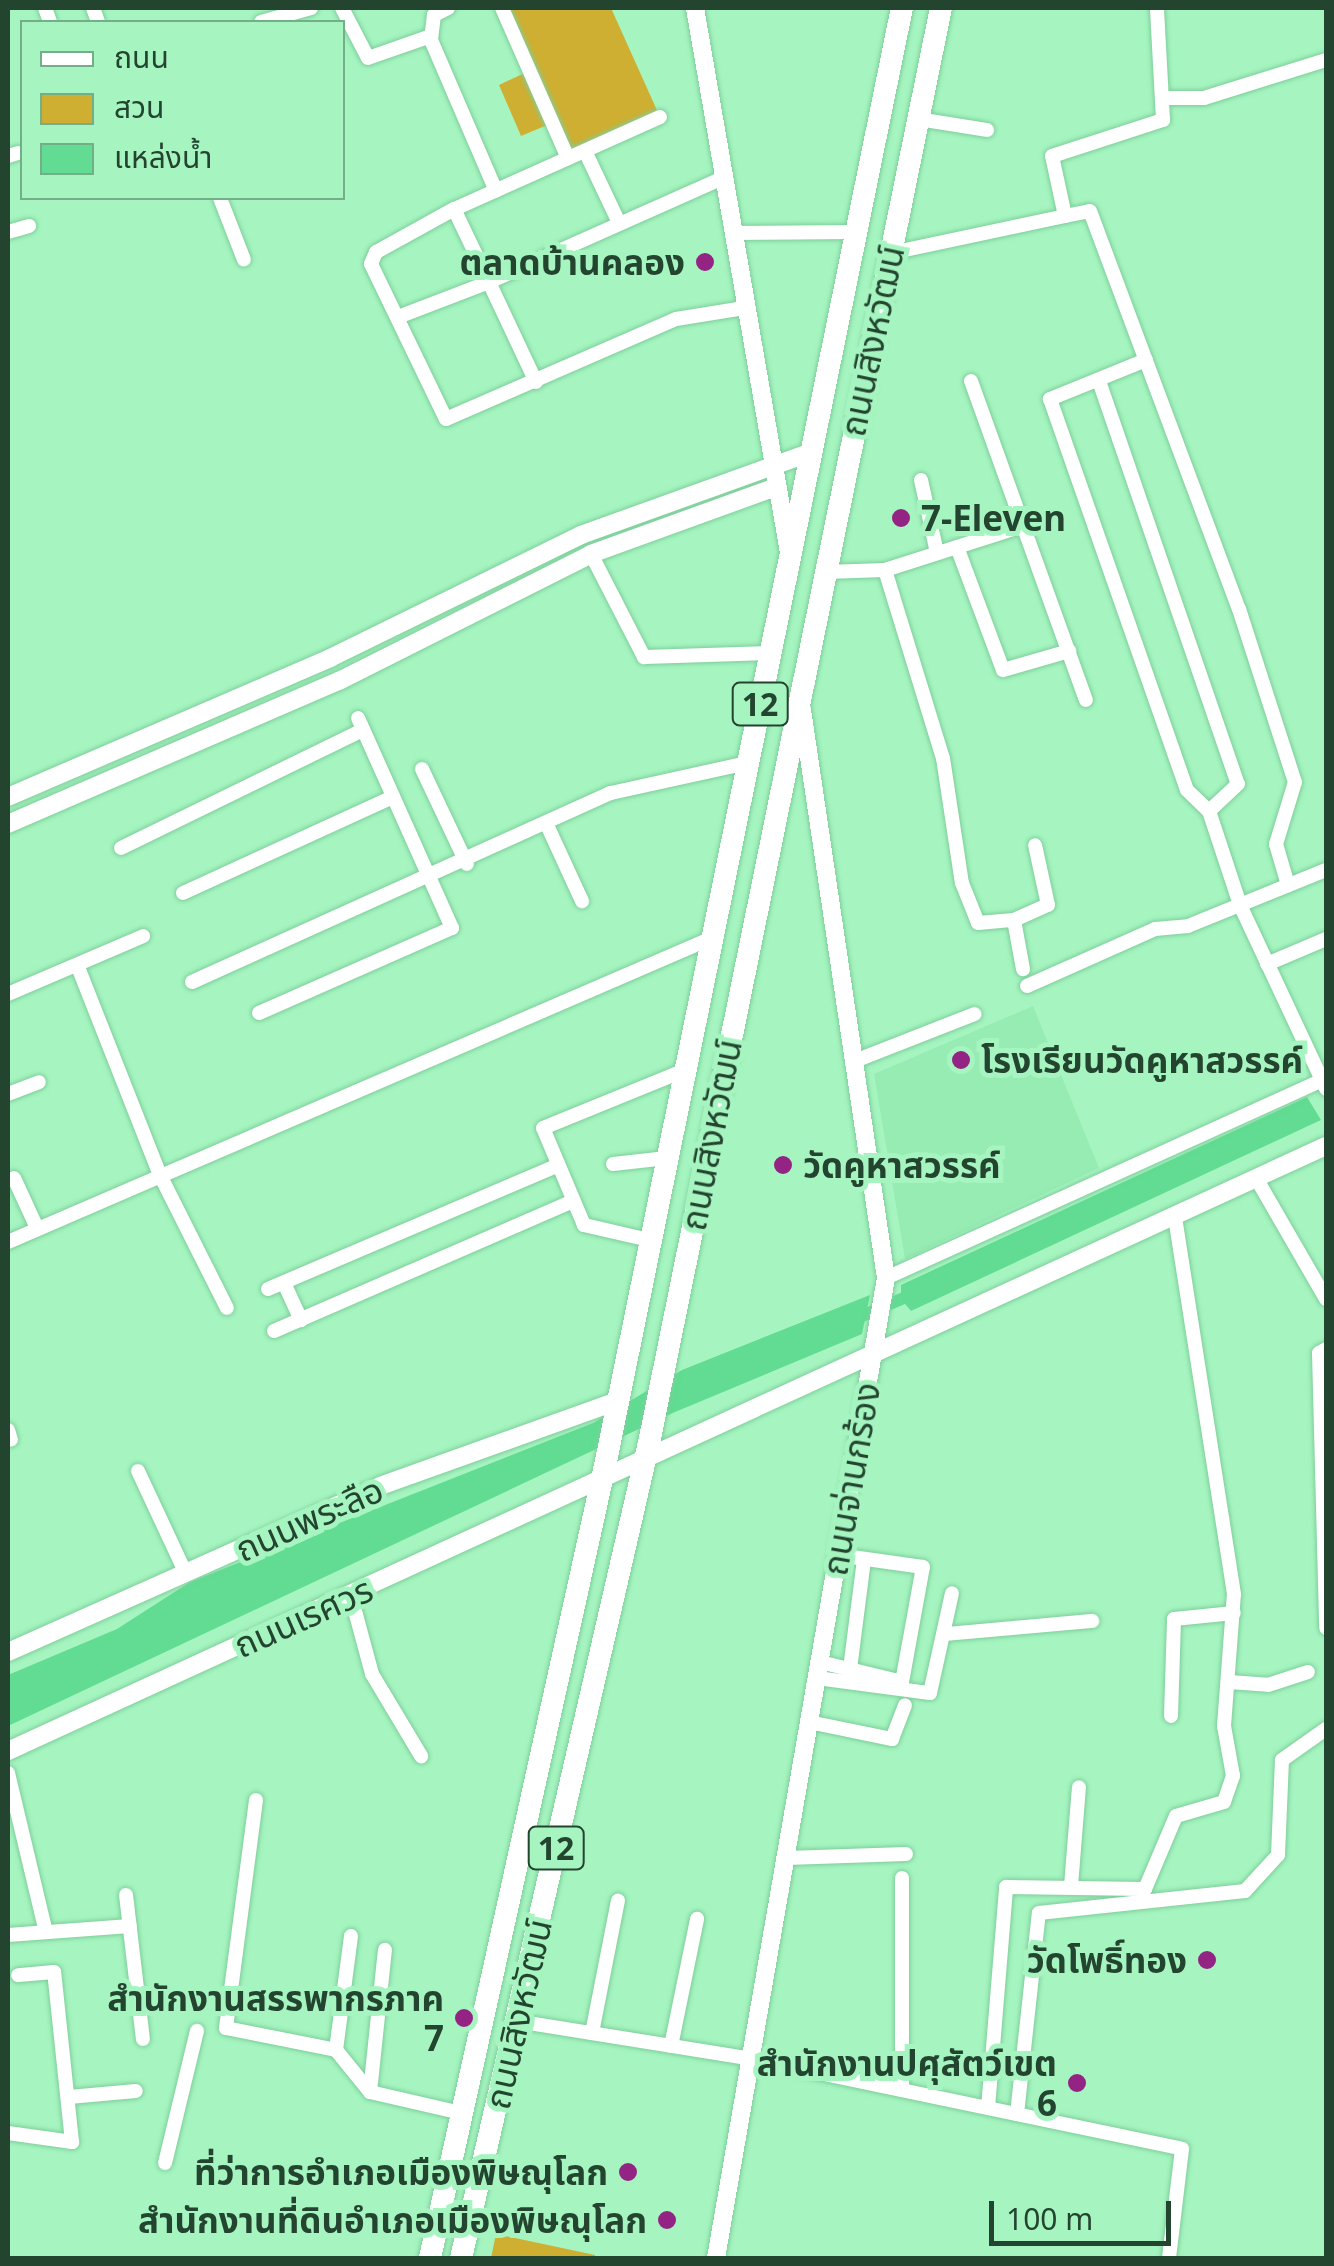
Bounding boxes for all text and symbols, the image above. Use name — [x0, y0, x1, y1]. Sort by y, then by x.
legend — [20, 20, 345, 200]
text: ถนน — [114, 36, 169, 77]
text: สวน — [114, 86, 164, 127]
text: แหล่งน้ำ — [114, 136, 212, 177]
place label: ตลาดบ้านคลอง — [459, 241, 685, 283]
street label: ถนนสิงหวัฒน์ — [831, 242, 913, 440]
marker: ตลาดบ้านคลอง — [694, 251, 716, 273]
place label: 7-Eleven — [921, 497, 1066, 539]
marker: 7-Eleven — [890, 507, 912, 529]
road number: 12 — [730, 677, 790, 731]
street label: ถนนสิงหวัฒน์ — [672, 1036, 750, 1234]
place label: โรงเรียนวัดคูหาสวรรค์ — [981, 1039, 1303, 1081]
marker: โรงเรียนวัดคูหาสวรรค์ — [950, 1049, 972, 1071]
place label: วัดคูหาสวรรค์ — [803, 1144, 1001, 1186]
marker: วัดคูหาสวรรค์ — [772, 1154, 794, 1176]
street label: ถนนจ่านกร้อง — [813, 1379, 889, 1579]
street label: ถนนพระลือ — [229, 1468, 389, 1570]
street label: ถนนเรศวร — [227, 1568, 379, 1666]
road number: 12 — [526, 1821, 586, 1875]
street label: ถนนสิงหวัฒน์ — [476, 1915, 560, 2113]
place label: วัดโพธิ์ทอง — [1027, 1939, 1187, 1981]
marker: วัดโพธิ์ทอง — [1196, 1949, 1218, 1971]
place label: สำนักงานสรรพากรภาค 7 — [107, 1977, 444, 2059]
marker: สำนักงานสรรพากรภาค 7 — [453, 2007, 475, 2029]
place label: สำนักงานปศุสัตว์เขต 6 — [757, 2042, 1057, 2124]
marker: สำนักงานปศุสัตว์เขต 6 — [1066, 2072, 1088, 2094]
place label: ที่ว่าการอำเภอเมืองพิษณุโลก — [194, 2151, 608, 2193]
marker: ที่ว่าการอำเภอเมืองพิษณุโลก — [617, 2161, 639, 2183]
scale bar — [994, 2181, 1176, 2243]
text: 100 m — [1006, 2198, 1093, 2239]
place label: สำนักงานที่ดินอำเภอเมืองพิษณุโลก — [138, 2199, 647, 2241]
marker: สำนักงานที่ดินอำเภอเมืองพิษณุโลก — [656, 2209, 678, 2231]

